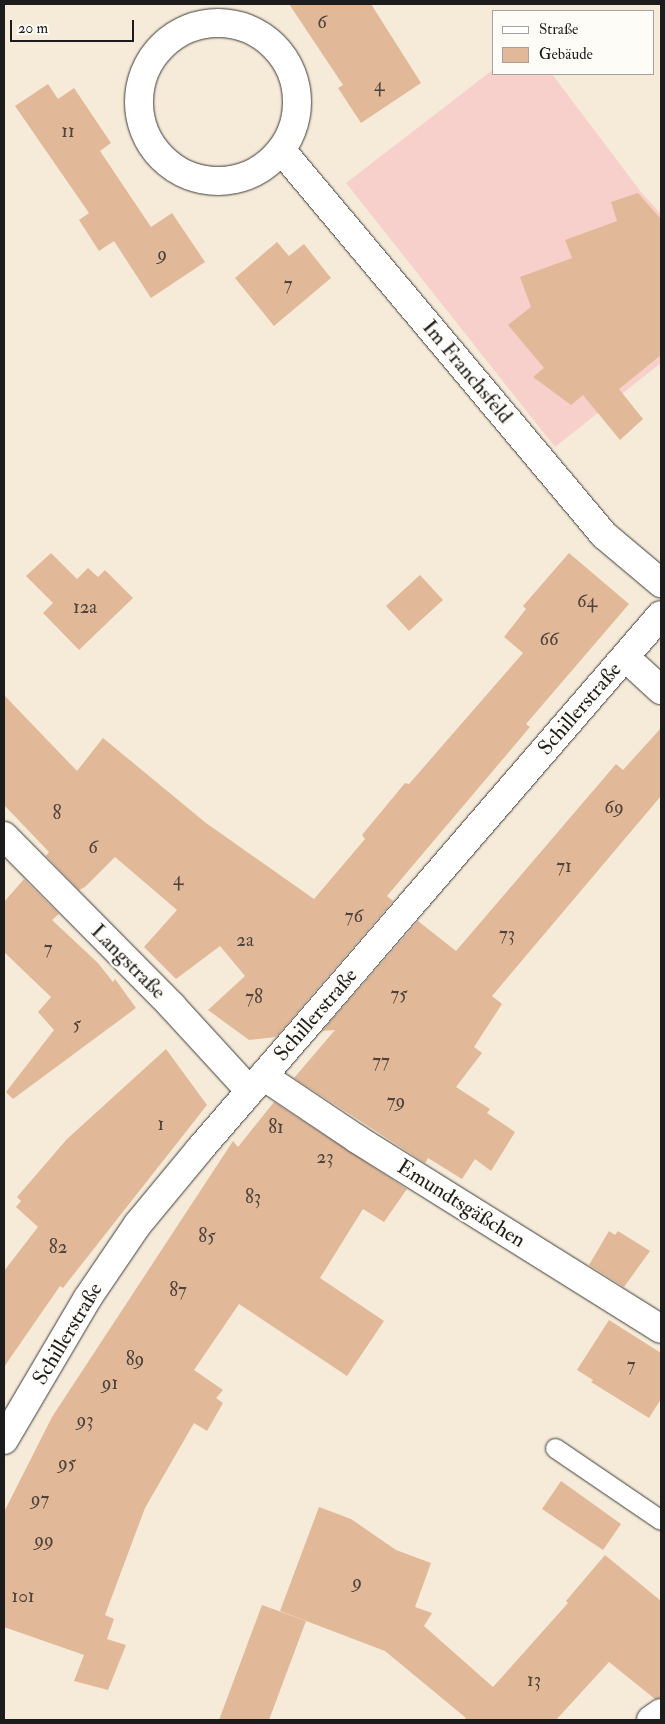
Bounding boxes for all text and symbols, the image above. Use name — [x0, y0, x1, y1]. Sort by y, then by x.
scale bar — [12, 10, 136, 42]
legend — [492, 10, 655, 75]
house number: 6 — [317, 12, 327, 34]
text: 20 m — [18, 19, 48, 38]
text: Straße — [539, 20, 578, 39]
text: Gebäude — [539, 45, 593, 64]
house number: 4 — [374, 75, 384, 97]
house number: 11 — [61, 121, 75, 143]
house number: 9 — [157, 244, 167, 266]
house number: 7 — [284, 274, 292, 296]
street label: Im Franchsfeld — [417, 315, 517, 429]
house number: 64 — [577, 591, 597, 613]
house number: 12a — [73, 597, 97, 619]
house number: 66 — [539, 629, 559, 651]
street label: Schillerstraße — [533, 657, 627, 761]
house number: 69 — [604, 797, 624, 819]
house number: 8 — [53, 803, 61, 825]
house number: 6 — [88, 837, 98, 859]
house number: 71 — [556, 856, 572, 878]
house number: 4 — [173, 869, 183, 891]
house number: 76 — [345, 906, 363, 928]
street label: Langstraße — [85, 919, 171, 1005]
house number: 73 — [499, 924, 515, 946]
house number: 2a — [236, 930, 254, 952]
house number: 7 — [44, 938, 52, 960]
street label: Schillerstraße — [269, 963, 363, 1067]
house number: 75 — [390, 984, 408, 1006]
house number: 78 — [245, 987, 263, 1009]
house number: 5 — [73, 1014, 81, 1036]
house number: 77 — [372, 1051, 390, 1073]
house number: 79 — [387, 1091, 405, 1113]
house number: 1 — [158, 1114, 164, 1136]
house number: 81 — [268, 1117, 284, 1139]
house number: 23 — [317, 1147, 333, 1169]
street label: Emundtsgäßchen — [392, 1154, 530, 1254]
house number: 83 — [245, 1187, 261, 1209]
house number: 85 — [198, 1226, 216, 1248]
house number: 82 — [49, 1237, 67, 1259]
street label: Schillerstraße — [28, 1278, 108, 1390]
house number: 87 — [169, 1280, 187, 1302]
house number: 89 — [126, 1349, 144, 1371]
house number: 7 — [627, 1355, 635, 1377]
house number: 91 — [102, 1373, 118, 1395]
house number: 93 — [76, 1410, 94, 1432]
house number: 95 — [58, 1453, 76, 1475]
house number: 97 — [31, 1489, 49, 1511]
house number: 99 — [34, 1530, 54, 1552]
house number: 9 — [352, 1572, 362, 1594]
house number: 101 — [11, 1586, 35, 1608]
house number: 13 — [527, 1670, 541, 1692]

